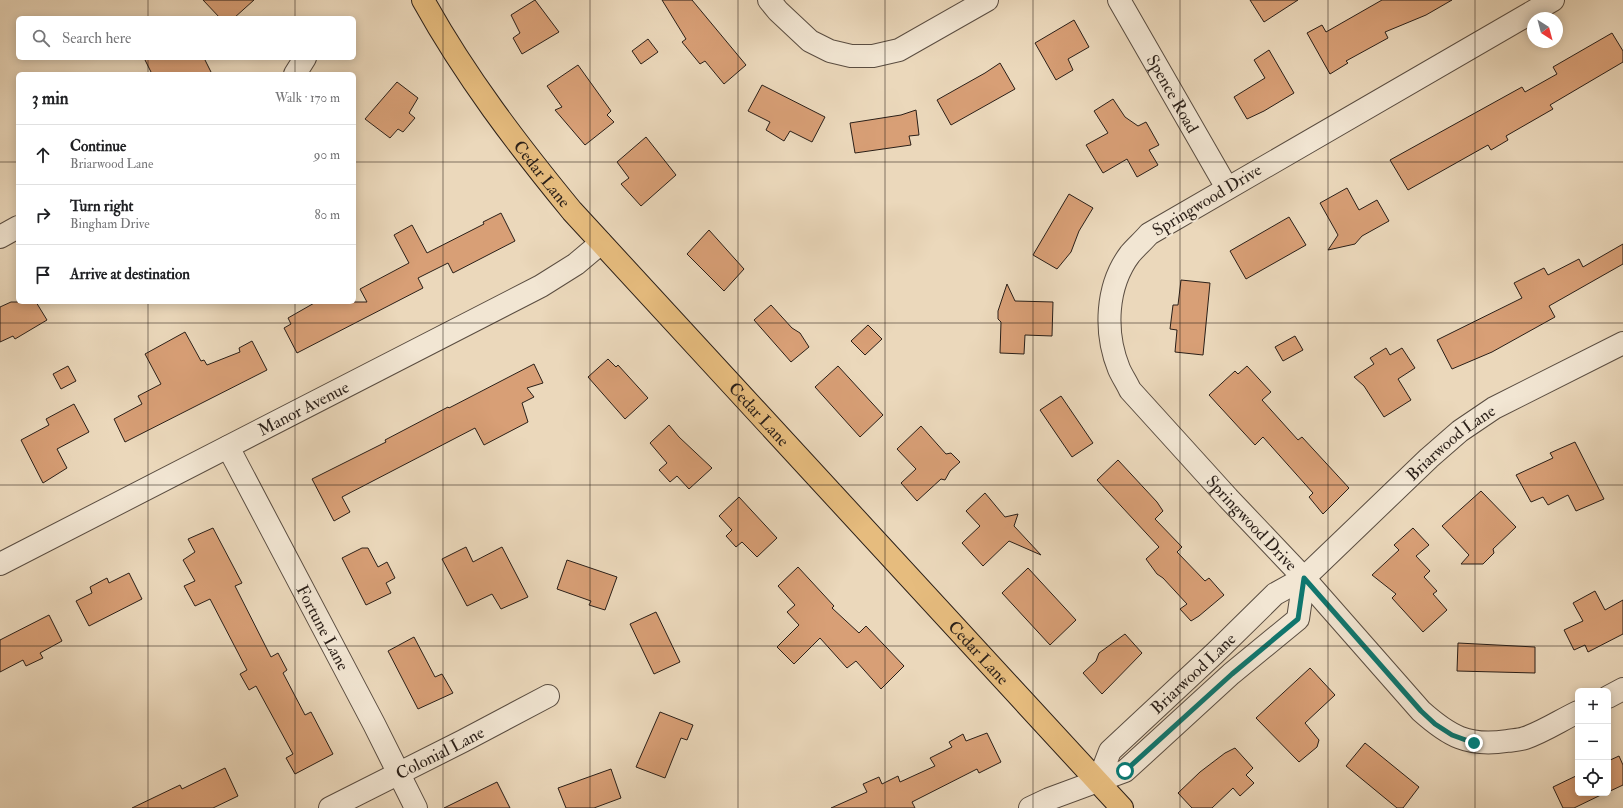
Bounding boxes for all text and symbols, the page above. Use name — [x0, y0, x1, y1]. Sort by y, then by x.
north arrow — [1527, 12, 1563, 48]
search box — [16, 16, 356, 60]
icon: search — [30, 27, 52, 49]
text: Search here — [62, 29, 131, 48]
street label: Spence Road — [1142, 51, 1204, 137]
text: 3 min — [32, 88, 69, 109]
text: Walk · 170 m — [275, 90, 340, 106]
street label: Cedar Lane — [509, 136, 575, 212]
text: Continue — [70, 137, 126, 156]
icon: ahead — [32, 144, 54, 166]
text: 90 m — [314, 147, 340, 163]
text: Briarwood Lane — [70, 156, 153, 172]
street label: Springwood Drive — [1149, 159, 1266, 242]
text: Turn right — [70, 197, 133, 216]
icon: right — [32, 204, 54, 226]
text: 80 m — [314, 207, 340, 223]
text: Bingham Drive — [70, 216, 150, 232]
icon: arrive — [32, 264, 54, 286]
text: Arrive at destination — [70, 265, 190, 284]
street label: Manor Avenue — [254, 376, 352, 440]
street label: Cedar Lane — [724, 378, 794, 451]
street label: Briarwood Lane — [1402, 400, 1499, 485]
street label: Springwood Drive — [1202, 471, 1302, 575]
street label: Fortune Lane — [292, 581, 354, 674]
street label: Cedar Lane — [944, 616, 1014, 689]
street label: Briarwood Lane — [1146, 628, 1240, 718]
map controls — [1575, 688, 1611, 796]
button: + — [1575, 688, 1611, 724]
street label: Colonial Lane — [392, 721, 488, 784]
button: − — [1575, 724, 1611, 760]
route end — [1465, 734, 1483, 752]
button: locate — [1575, 760, 1611, 796]
route start — [1116, 762, 1134, 780]

